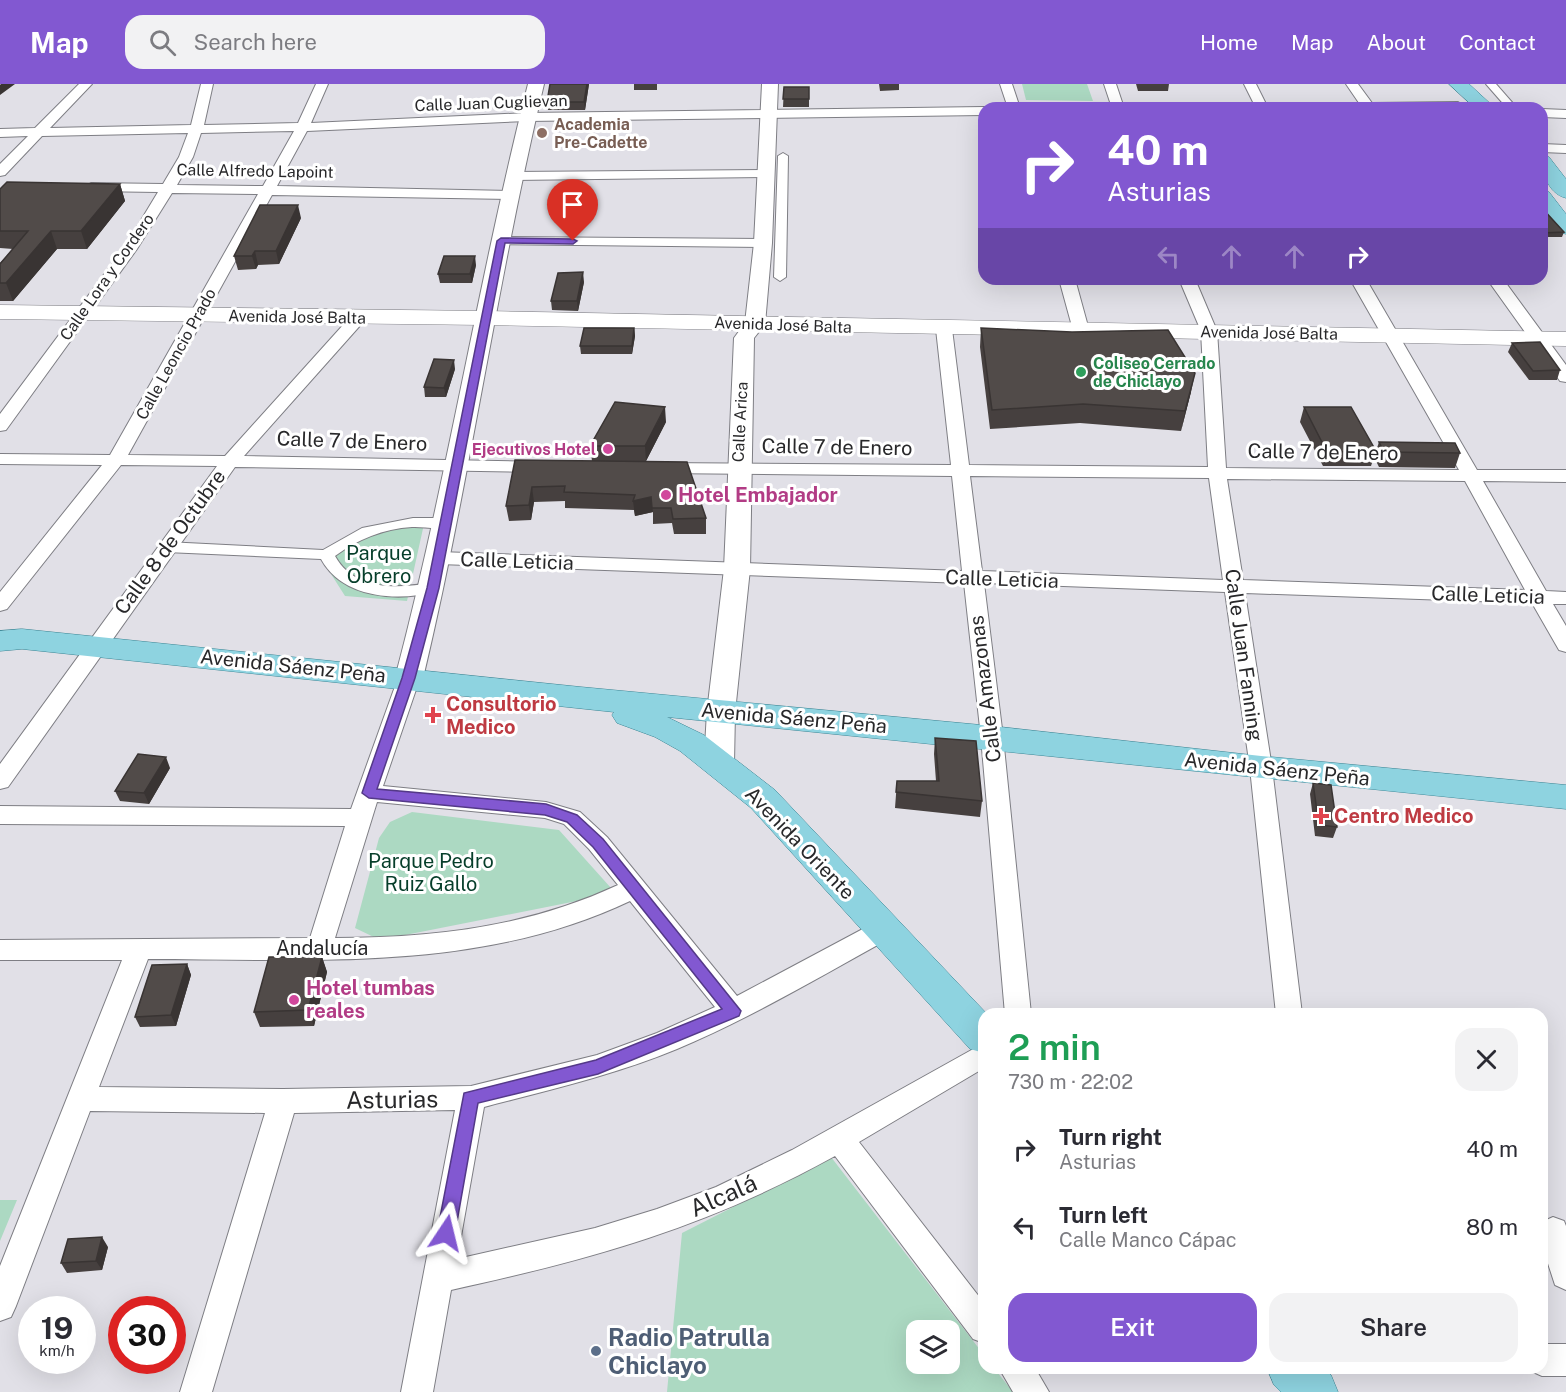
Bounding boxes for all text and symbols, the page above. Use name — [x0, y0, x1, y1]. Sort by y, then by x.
search box — [125, 15, 545, 69]
text: Map — [30, 26, 89, 59]
icon: search — [146, 26, 179, 59]
text: Search here — [194, 29, 317, 55]
text: Home — [1200, 30, 1258, 55]
text: Map — [1291, 30, 1334, 55]
text: About — [1367, 30, 1426, 55]
text: Contact — [1459, 30, 1536, 55]
street label: Calle Juan Cuglievan — [414, 91, 568, 115]
place label: Academia Pre-Cadette — [554, 115, 647, 152]
text: 40 m — [1107, 125, 1209, 174]
marker: Academia Pre-Cadette — [535, 126, 549, 140]
icon: right — [1008, 126, 1086, 204]
street label: Calle Alfredo Lapoint — [176, 160, 334, 182]
text: Asturias — [1107, 175, 1211, 207]
pin — [547, 179, 598, 241]
icon: arrive — [556, 188, 589, 221]
street label: Calle Lora y Cordero — [56, 210, 158, 344]
icon: left — [1152, 240, 1185, 273]
icon: ahead — [1215, 240, 1248, 273]
icon: ahead — [1278, 240, 1311, 273]
icon: right — [1341, 240, 1374, 273]
street label: Calle Leoncio Prado — [132, 285, 220, 423]
street label: Avenida José Balta — [228, 306, 366, 328]
street label: Avenida José Balta — [714, 313, 852, 337]
street label: Avenida José Balta — [1200, 322, 1338, 344]
place label: Coliseo Cerrado de Chiclayo — [1093, 354, 1215, 391]
marker: Coliseo Cerrado de Chiclayo — [1074, 365, 1088, 379]
street label: Calle Arica — [728, 381, 752, 463]
street label: Calle 7 de Enero — [276, 426, 428, 456]
street label: Calle 7 de Enero — [761, 434, 913, 460]
street label: Calle 7 de Enero — [1247, 439, 1399, 465]
place label: Ejecutivos Hotel — [472, 440, 596, 459]
marker: Ejecutivos Hotel — [601, 442, 615, 456]
street label: Calle 8 de Octubre — [109, 465, 231, 619]
place label: Hotel Embajador — [678, 483, 838, 507]
marker: Hotel Embajador — [659, 488, 673, 502]
park label: Parque Obrero — [346, 541, 412, 588]
street label: Calle Leticia — [460, 547, 574, 575]
street label: Calle Leticia — [945, 565, 1059, 593]
street label: Calle Juan Fanning — [1220, 567, 1268, 743]
street label: Calle Leticia — [1431, 581, 1545, 609]
street label: Calle Amazonas — [964, 614, 1006, 764]
street label: Avenida Sáenz Peña — [199, 644, 387, 688]
place label: Consultorio Medico — [446, 692, 557, 739]
street label: Avenida Sáenz Peña — [700, 698, 888, 738]
marker: Consultorio Medico — [424, 706, 442, 724]
street label: Avenida Sáenz Peña — [1183, 747, 1371, 791]
street label: Avenida Oriente — [740, 782, 860, 904]
place label: Centro Medico — [1334, 804, 1474, 828]
marker: Centro Medico — [1312, 807, 1330, 825]
park label: Parque Pedro Ruiz Gallo — [368, 849, 494, 896]
street label: Andalucía — [276, 936, 368, 960]
place label: Hotel tumbas reales — [306, 976, 435, 1023]
marker: Hotel tumbas reales — [287, 993, 301, 1007]
text: 2 min — [1008, 1026, 1101, 1068]
button: close — [1455, 1028, 1518, 1091]
text: 730 m · 22:02 — [1008, 1070, 1133, 1094]
street label: Asturias — [346, 1084, 438, 1114]
text: Turn right — [1059, 1124, 1162, 1150]
icon: right — [1008, 1133, 1041, 1166]
text: 40 m — [1466, 1136, 1518, 1162]
text: Asturias — [1059, 1150, 1136, 1174]
street label: Alcalá — [685, 1168, 761, 1222]
position arrow — [414, 1201, 478, 1265]
text: Turn left — [1059, 1202, 1148, 1228]
icon: left — [1008, 1211, 1041, 1244]
text: 80 m — [1466, 1214, 1518, 1240]
text: Calle Manco Cápac — [1059, 1228, 1237, 1252]
button: Exit — [1008, 1293, 1257, 1362]
button: Share — [1269, 1293, 1518, 1362]
speed limit sign: 30 — [108, 1296, 186, 1374]
text: 19 — [41, 1310, 73, 1346]
map controls — [906, 1320, 960, 1374]
button: layers — [906, 1320, 960, 1374]
place label: Radio Patrulla Chiclayo — [608, 1323, 770, 1379]
text: km/h — [39, 1342, 75, 1359]
marker: Radio Patrulla Chiclayo — [589, 1344, 603, 1358]

